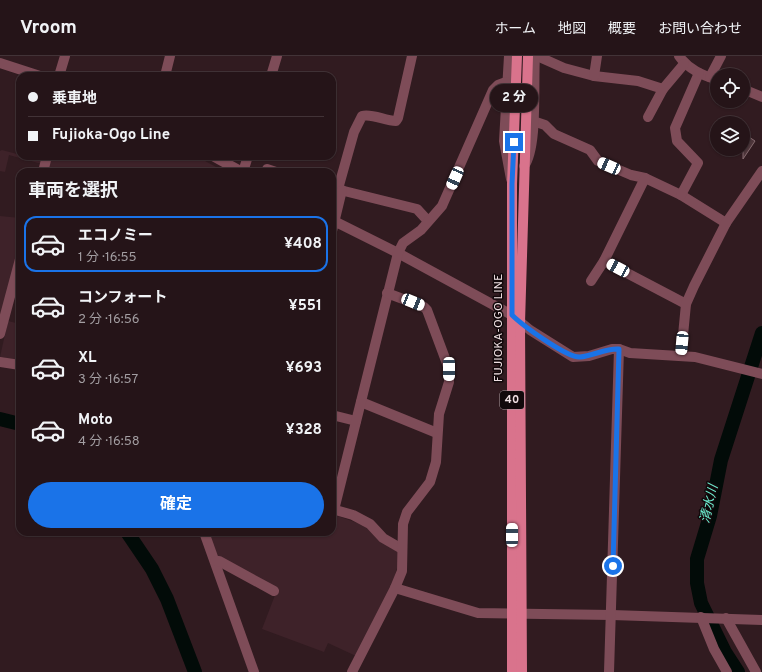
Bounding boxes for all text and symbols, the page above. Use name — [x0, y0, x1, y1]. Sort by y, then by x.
text: Vroom — [20, 16, 77, 40]
text: ホーム — [494, 21, 536, 38]
text: 地図 — [558, 21, 586, 38]
text: 概要 — [608, 21, 636, 38]
text: お問い合わせ — [658, 21, 742, 38]
map controls — [710, 68, 750, 156]
button: locate — [710, 68, 750, 108]
callout: 2 分 — [490, 84, 538, 112]
text: 乗車地 — [52, 90, 97, 109]
text: 2 分 — [502, 90, 526, 106]
button: layers — [710, 116, 750, 156]
text: Fujioka-Ogo Line — [52, 126, 170, 145]
route end — [505, 133, 523, 151]
car — [596, 156, 622, 176]
car — [445, 165, 465, 191]
text: 車両を選択 — [28, 180, 118, 203]
icon: car — [30, 226, 66, 262]
text: エコノミー — [78, 227, 153, 246]
text: ¥408 — [284, 235, 322, 254]
text: 1 分 · 16:55 — [78, 250, 137, 266]
car — [605, 257, 631, 279]
street label: FUJIOKA-OGO LINE — [491, 274, 507, 382]
icon: car — [30, 288, 66, 324]
text: コンフォート — [78, 289, 168, 308]
car — [400, 292, 426, 312]
text: ¥551 — [289, 297, 322, 316]
text: 2 分 · 16:56 — [78, 312, 140, 328]
car — [675, 331, 689, 355]
text: XL — [78, 349, 96, 368]
icon: car — [30, 350, 66, 386]
car — [443, 357, 455, 381]
text: ¥693 — [285, 359, 322, 378]
text: 3 分 · 16:57 — [78, 372, 138, 388]
road number: 40 — [500, 391, 524, 409]
text: Moto — [78, 411, 113, 430]
icon: car — [30, 412, 66, 448]
text: ¥328 — [286, 421, 322, 440]
text: 4 分 · 16:58 — [78, 434, 140, 450]
water label: 清水川 — [698, 481, 723, 525]
button: 確定 — [28, 482, 324, 528]
car — [506, 523, 518, 547]
route start — [604, 557, 622, 575]

